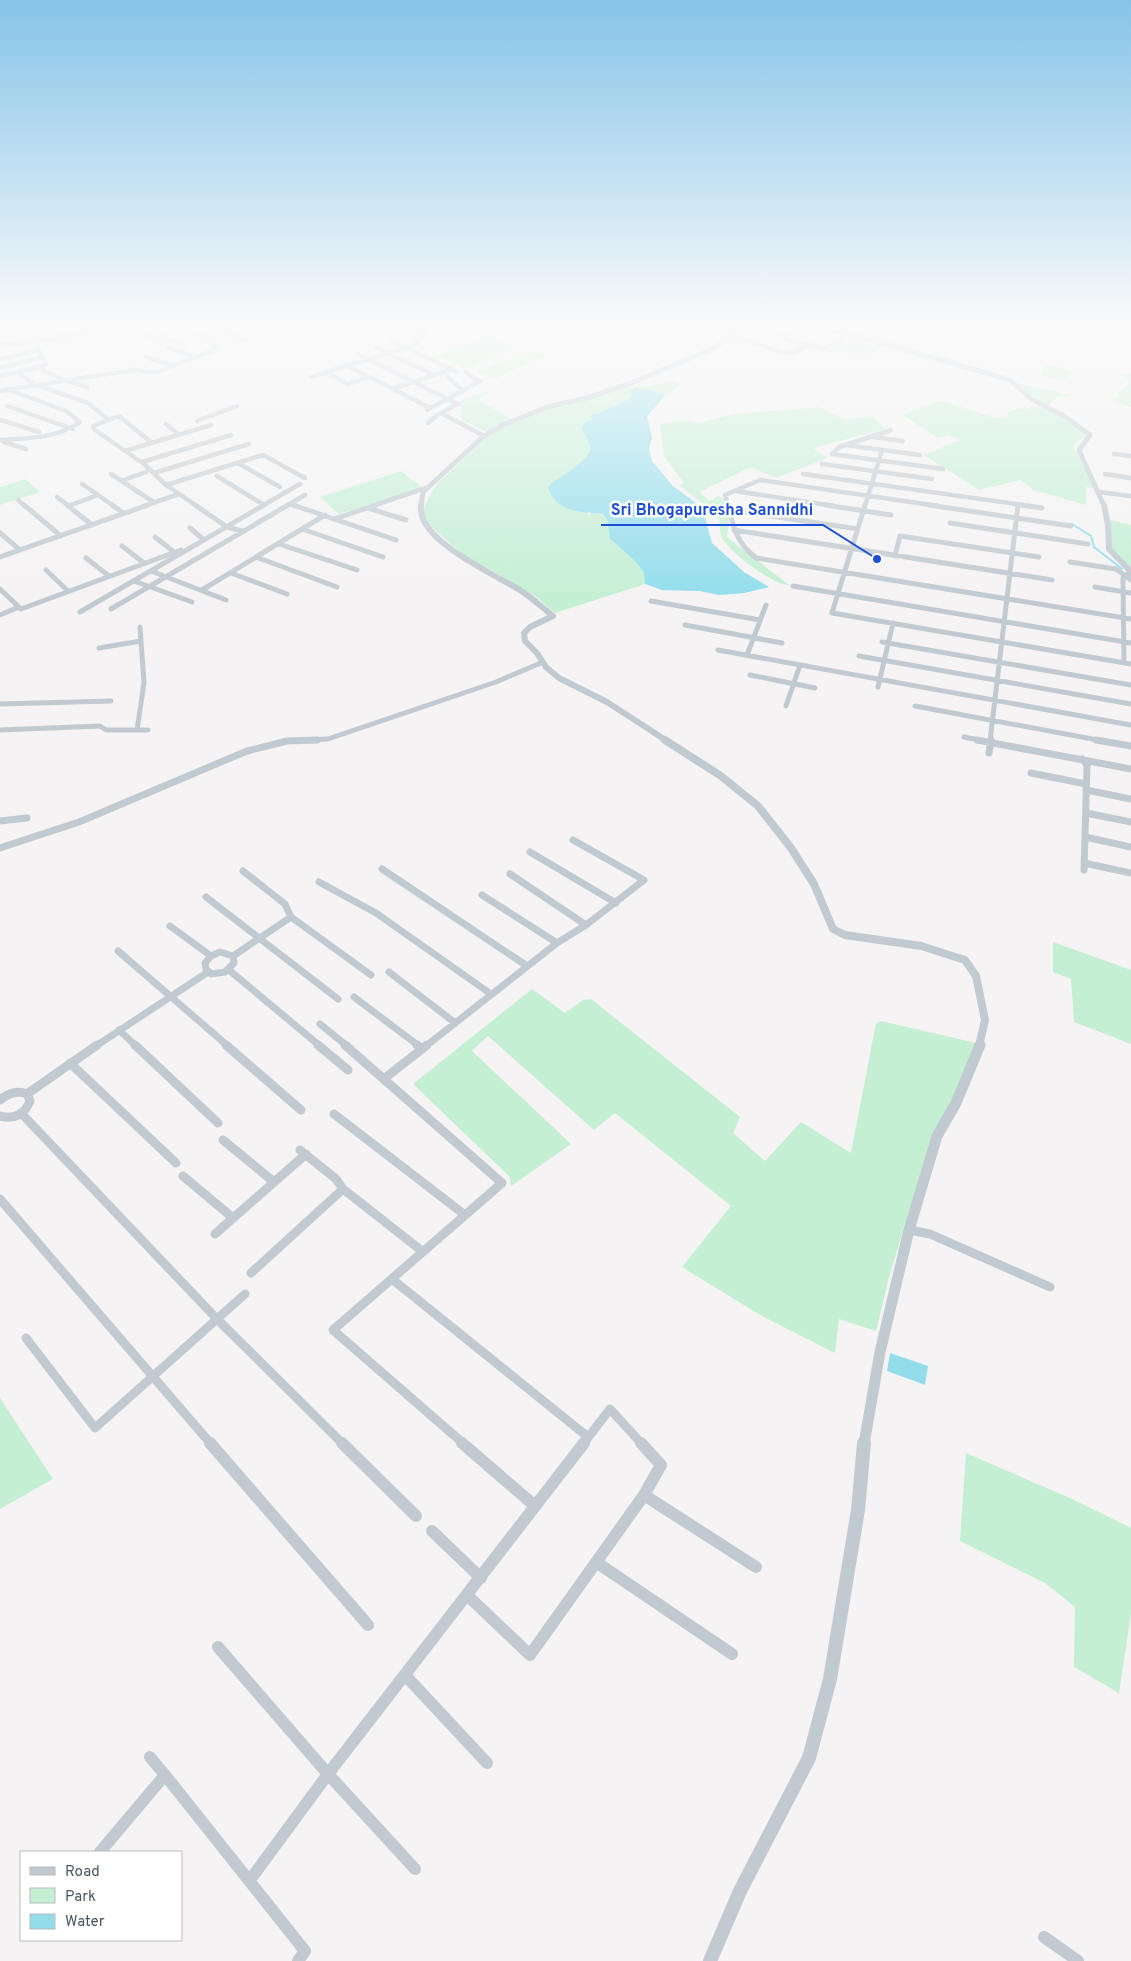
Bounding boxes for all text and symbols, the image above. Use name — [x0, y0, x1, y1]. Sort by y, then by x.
callout: Sri Bhogapuresha Sannidhi — [601, 494, 823, 525]
text: Sri Bhogapuresha Sannidhi — [611, 501, 813, 521]
legend — [20, 1851, 182, 1941]
text: Road — [65, 1863, 100, 1882]
text: Park — [65, 1888, 96, 1907]
text: Water — [65, 1913, 105, 1932]

